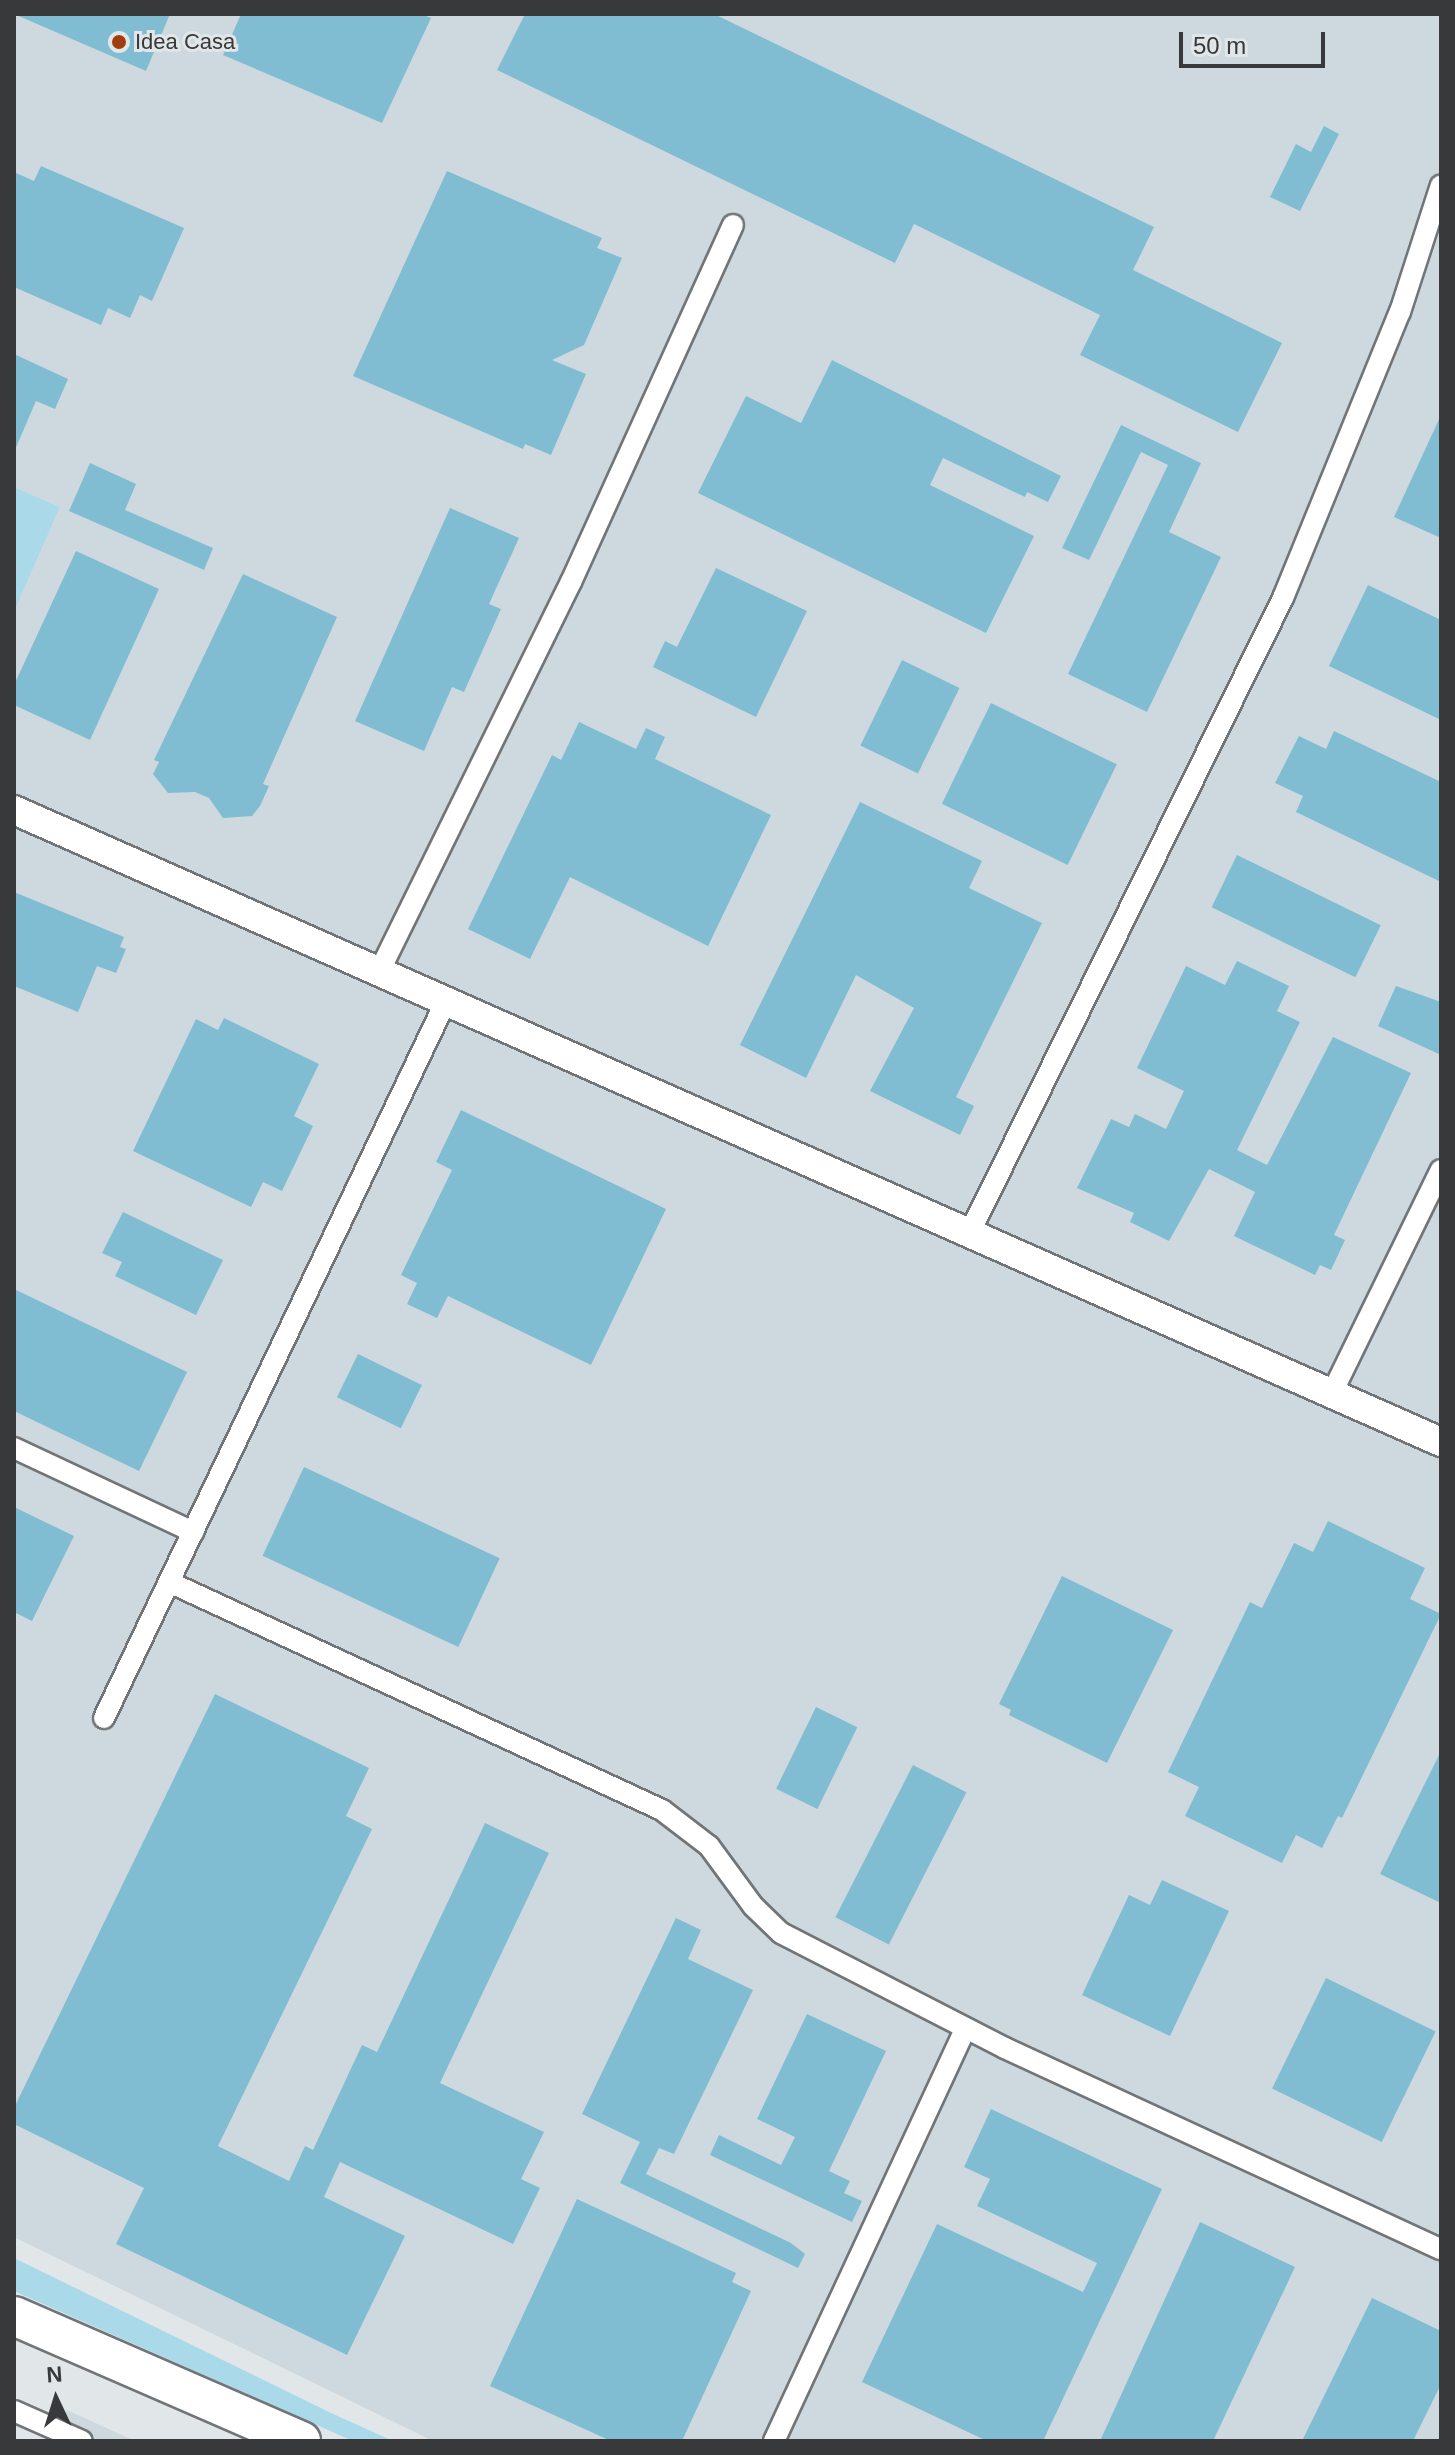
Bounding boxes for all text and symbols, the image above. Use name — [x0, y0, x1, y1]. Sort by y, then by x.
scale bar — [1183, 16, 1329, 66]
place label: Idea Casa — [135, 29, 235, 55]
text: 50 m — [1193, 32, 1246, 59]
marker: Idea Casa — [110, 33, 128, 51]
north arrow — [16, 2359, 96, 2439]
text: N — [45, 2362, 63, 2388]

